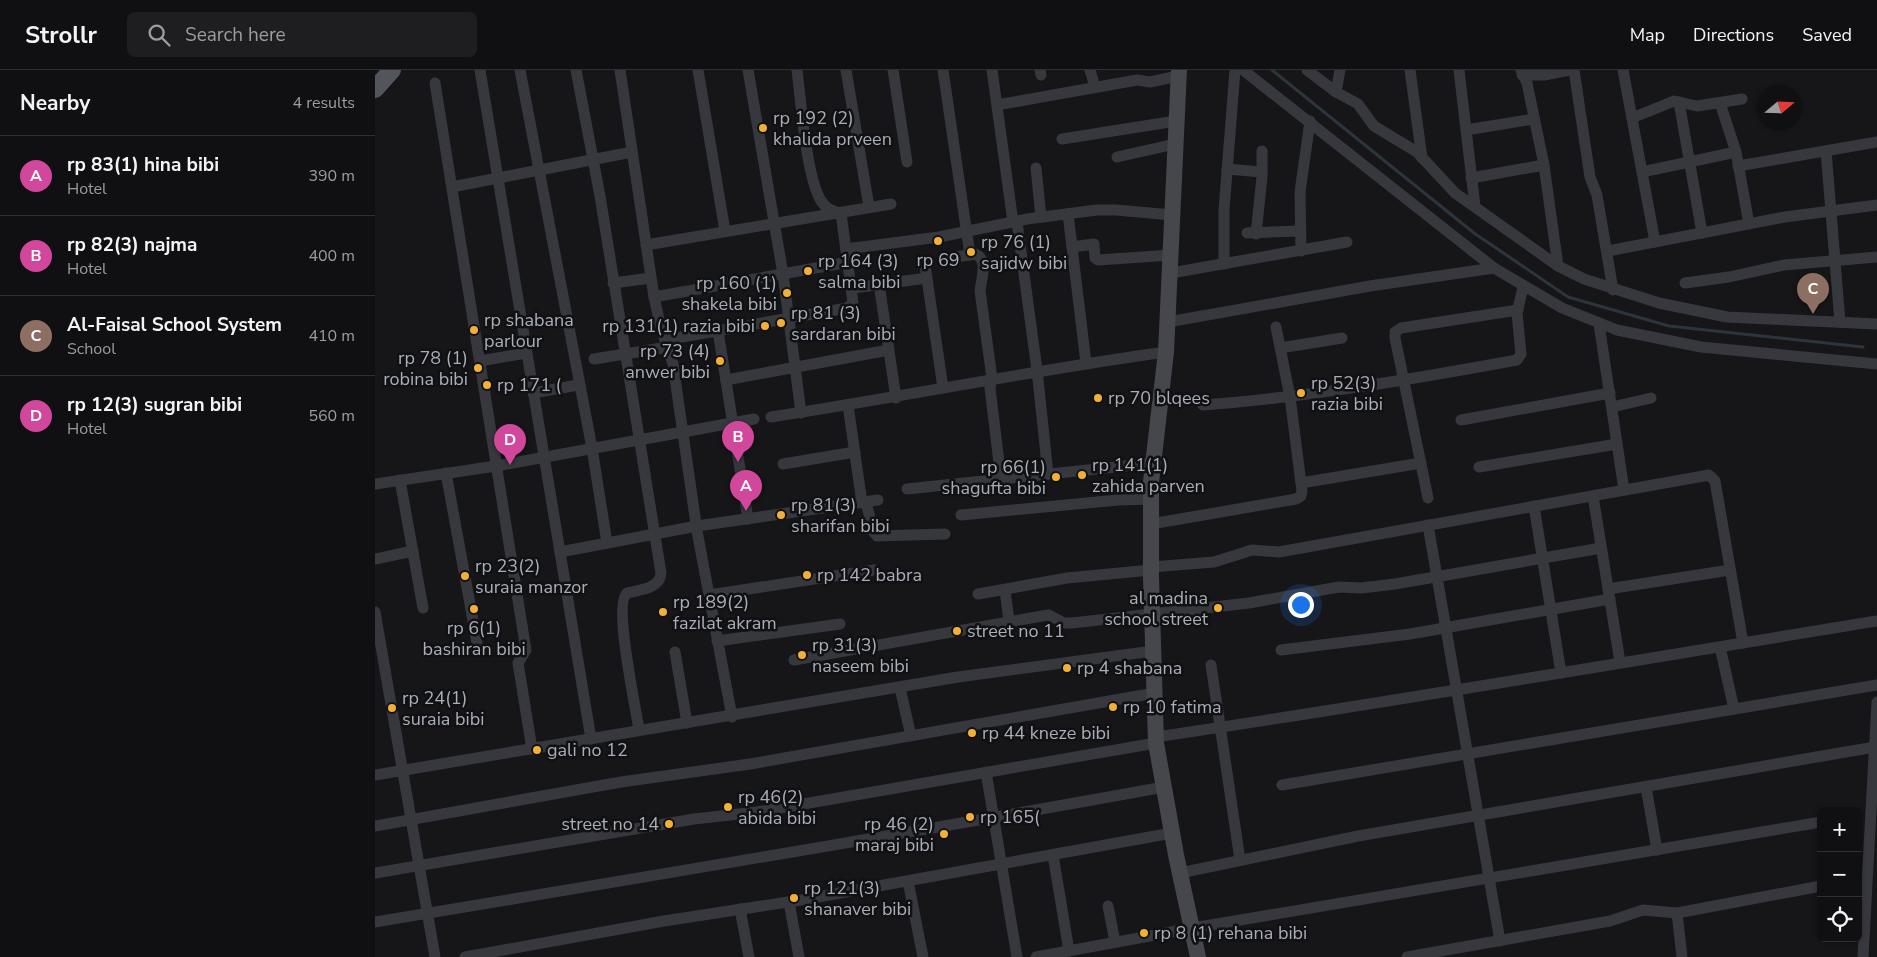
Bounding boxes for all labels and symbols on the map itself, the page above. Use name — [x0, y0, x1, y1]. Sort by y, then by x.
north arrow — [1757, 85, 1802, 130]
place label: rp 192 (2) khalida prveen — [773, 106, 892, 151]
marker: rp 192 (2) khalida prveen — [757, 122, 769, 134]
place label: rp 76 (1) sajidw bibi — [981, 230, 1067, 275]
marker: rp 69 — [932, 235, 944, 247]
marker: rp 76 (1) sajidw bibi — [965, 246, 977, 258]
place label: rp 69 — [916, 248, 960, 272]
place label: rp 164 (3) salma bibi — [818, 249, 900, 294]
marker: rp 164 (3) salma bibi — [802, 265, 814, 277]
place label: rp 160 (1) shakela bibi — [681, 271, 777, 316]
pin: C — [1797, 273, 1829, 314]
marker: rp 160 (1) shakela bibi — [781, 287, 793, 299]
place label: rp 81 (3) sardaran bibi — [791, 301, 896, 346]
place label: rp shabana parlour — [484, 308, 574, 353]
place label: rp 131(1) razia bibi — [602, 314, 755, 338]
marker: rp 81 (3) sardaran bibi — [775, 317, 787, 329]
marker: rp 131(1) razia bibi — [759, 320, 771, 332]
marker: rp shabana parlour — [468, 324, 480, 336]
place label: rp 73 (4) anwer bibi — [625, 339, 710, 384]
place label: rp 78 (1) robina bibi — [383, 346, 468, 391]
marker: rp 73 (4) anwer bibi — [714, 355, 726, 367]
marker: rp 78 (1) robina bibi — [472, 362, 484, 374]
place label: rp 52(3) razia bibi — [1311, 371, 1383, 416]
place label: rp 171 ( — [497, 373, 562, 397]
marker: rp 171 ( — [481, 379, 493, 391]
place label: rp 70 blqees — [1108, 386, 1210, 410]
marker: rp 52(3) razia bibi — [1295, 387, 1307, 399]
marker: rp 70 blqees — [1092, 392, 1104, 404]
pin: B — [722, 421, 754, 462]
pin: D — [494, 424, 526, 465]
place label: rp 141(1) zahida parven — [1092, 453, 1205, 498]
place label: rp 66(1) shagufta bibi — [942, 455, 1046, 500]
marker: rp 141(1) zahida parven — [1076, 469, 1088, 481]
pin: A — [730, 470, 762, 511]
marker: rp 66(1) shagufta bibi — [1050, 471, 1062, 483]
place label: rp 81(3) sharifan bibi — [791, 493, 890, 538]
marker: rp 81(3) sharifan bibi — [775, 509, 787, 521]
place label: rp 23(2) suraia manzor — [475, 554, 588, 599]
place label: rp 142 babra — [817, 563, 922, 587]
marker: rp 142 babra — [801, 569, 813, 581]
marker: rp 23(2) suraia manzor — [459, 570, 471, 582]
place label: al madina school street — [1104, 586, 1209, 631]
place label: rp 189(2) fazilat akram — [673, 590, 777, 635]
your location — [1288, 592, 1314, 618]
marker: al madina school street — [1212, 602, 1224, 614]
marker: rp 6(1) bashiran bibi — [468, 603, 480, 615]
marker: rp 189(2) fazilat akram — [657, 606, 669, 618]
place label: rp 6(1) bashiran bibi — [422, 616, 526, 661]
place label: street no 11 — [967, 619, 1065, 643]
marker: street no 11 — [951, 625, 963, 637]
place label: rp 31(3) naseem bibi — [812, 633, 909, 678]
marker: rp 31(3) naseem bibi — [796, 649, 808, 661]
place label: rp 4 shabana — [1077, 656, 1182, 680]
marker: rp 4 shabana — [1061, 662, 1073, 674]
place label: rp 24(1) suraia bibi — [402, 686, 484, 731]
place label: rp 10 fatima — [1123, 695, 1222, 719]
marker: rp 10 fatima — [1107, 701, 1119, 713]
marker: rp 24(1) suraia bibi — [386, 702, 398, 714]
place label: rp 44 kneze bibi — [982, 721, 1110, 745]
marker: rp 44 kneze bibi — [966, 727, 978, 739]
place label: gali no 12 — [547, 738, 628, 762]
marker: gali no 12 — [531, 744, 543, 756]
place label: rp 46(2) abida bibi — [738, 785, 816, 830]
marker: rp 46(2) abida bibi — [722, 801, 734, 813]
place label: rp 165( — [980, 805, 1040, 829]
marker: rp 165( — [964, 811, 976, 823]
place label: street no 14 — [561, 812, 659, 836]
place label: rp 46 (2) maraj bibi — [855, 812, 934, 857]
marker: street no 14 — [663, 818, 675, 830]
marker: rp 46 (2) maraj bibi — [938, 828, 950, 840]
place label: rp 121(3) shanaver bibi — [804, 876, 911, 921]
marker: rp 121(3) shanaver bibi — [788, 892, 800, 904]
place label: rp 8 (1) rehana bibi — [1154, 921, 1307, 945]
marker: rp 8 (1) rehana bibi — [1138, 927, 1150, 939]

